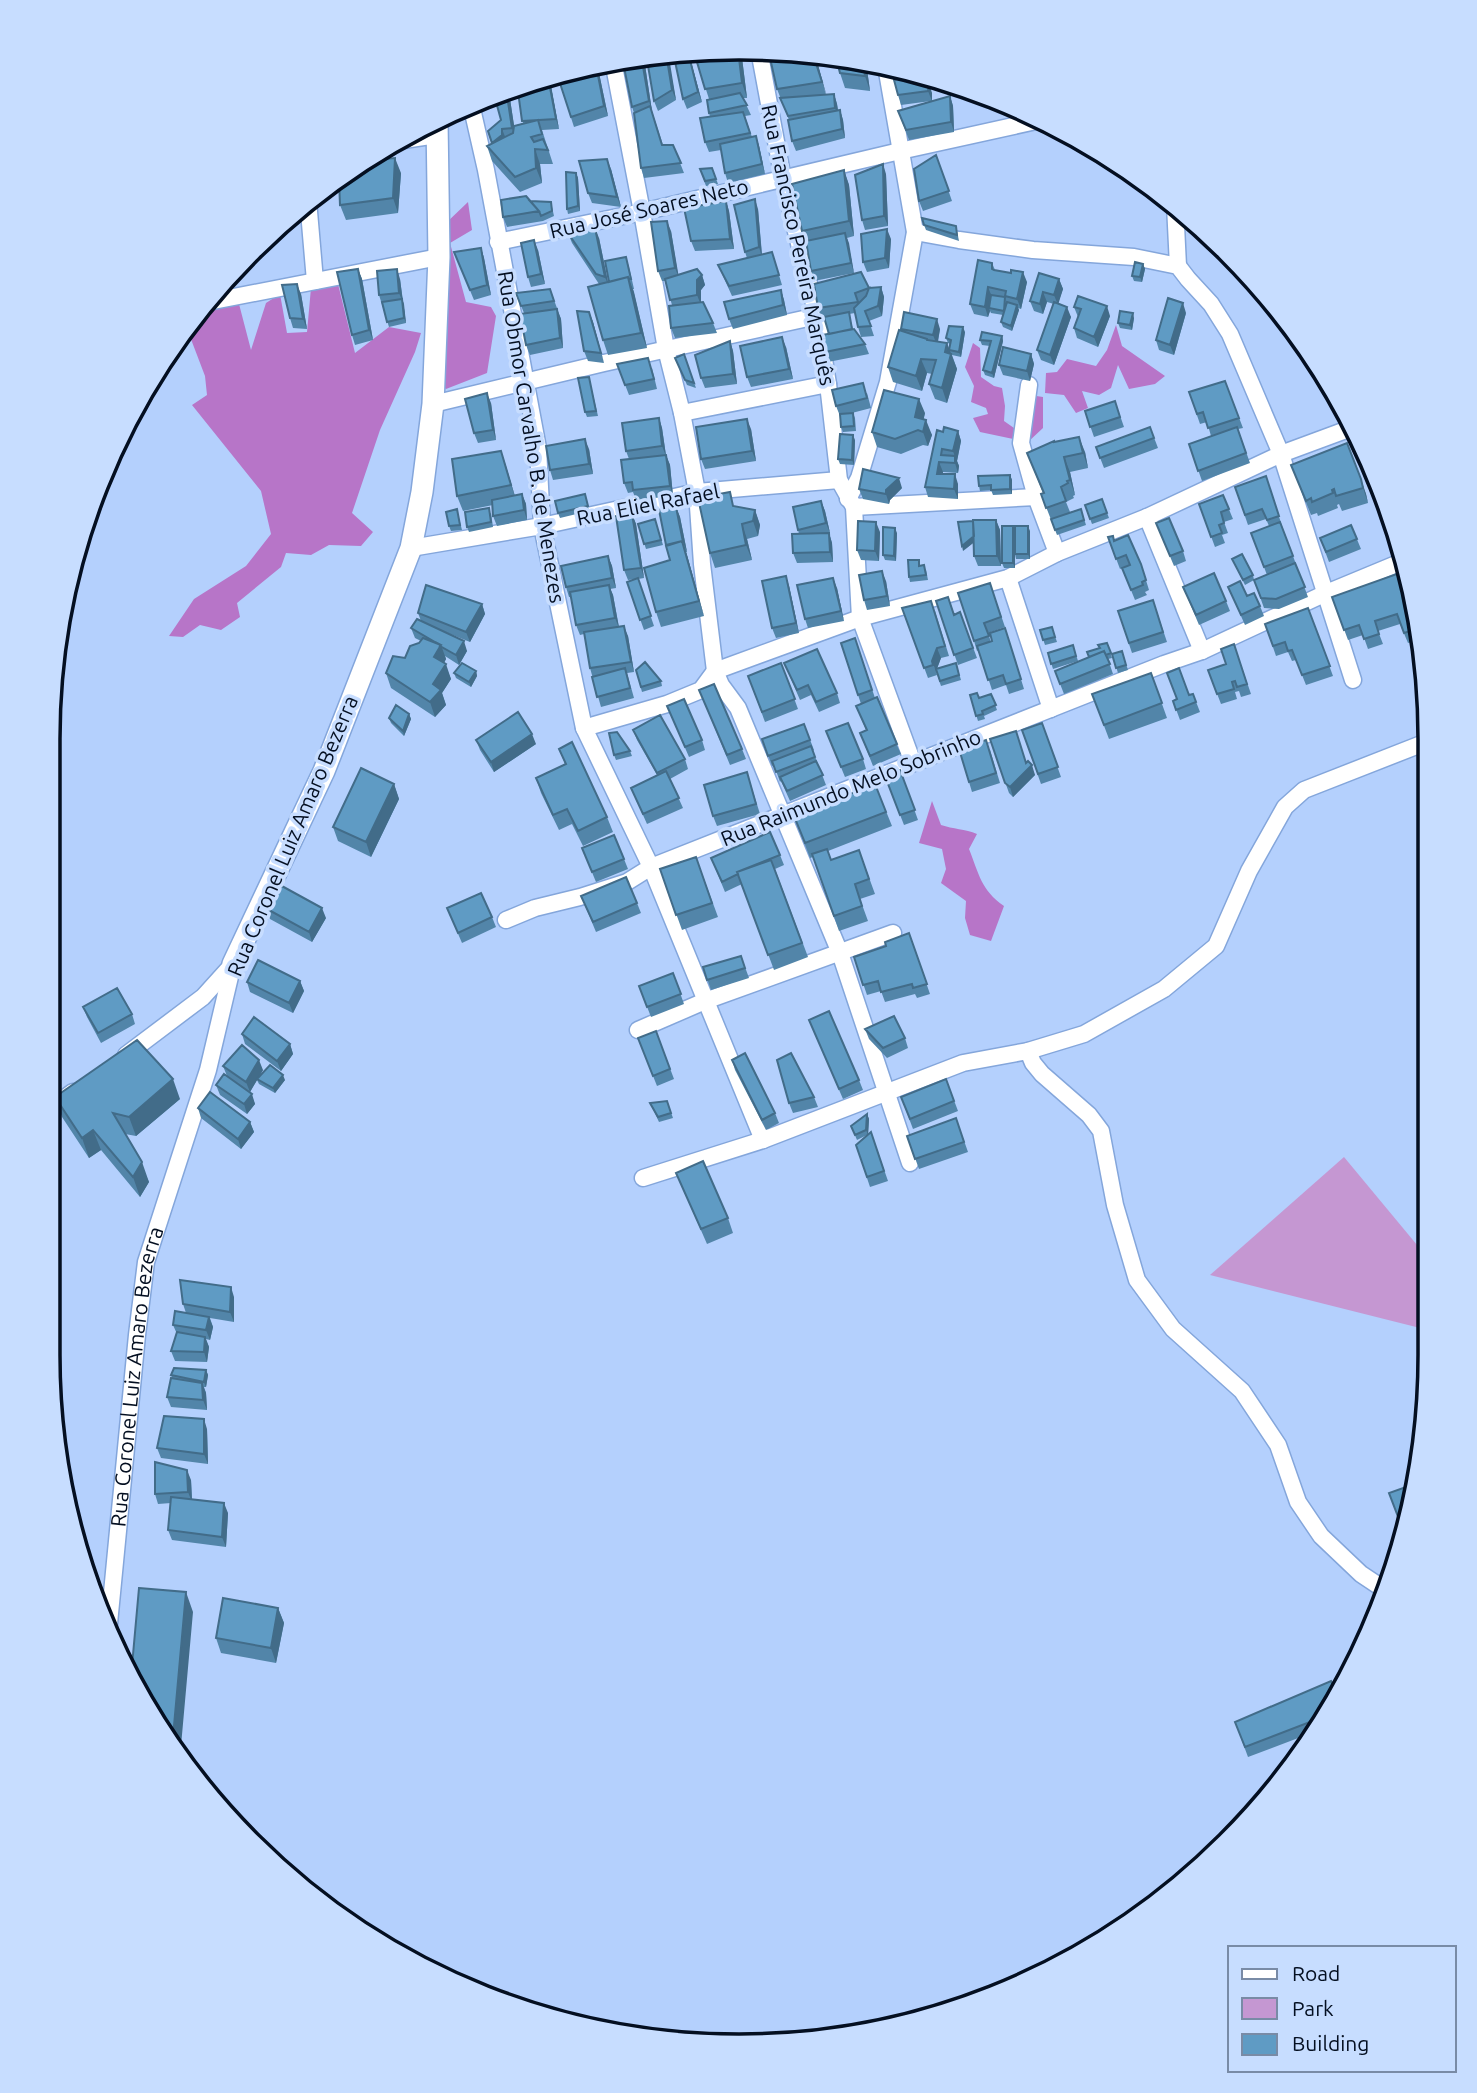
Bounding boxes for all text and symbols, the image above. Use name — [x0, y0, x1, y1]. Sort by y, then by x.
street label: Rua Francisco Pereira Marquês — [757, 102, 841, 388]
street label: Rua José Soares Neto — [547, 173, 751, 243]
street label: Rua Obmor Carvalho B. de Menezes — [494, 269, 570, 605]
street label: Rua Eliel Rafael — [575, 478, 721, 530]
street label: Rua Coronel Luiz Amaro Bezerra — [222, 692, 362, 980]
street label: Rua Raimundo Melo Sobrinho — [717, 724, 984, 850]
street label: Rua Coronel Luiz Amaro Bezerra — [105, 1223, 168, 1528]
legend — [1228, 1946, 1456, 2072]
text: Road — [1292, 1961, 1340, 1985]
text: Park — [1292, 1996, 1334, 2020]
text: Building — [1292, 2031, 1369, 2055]

